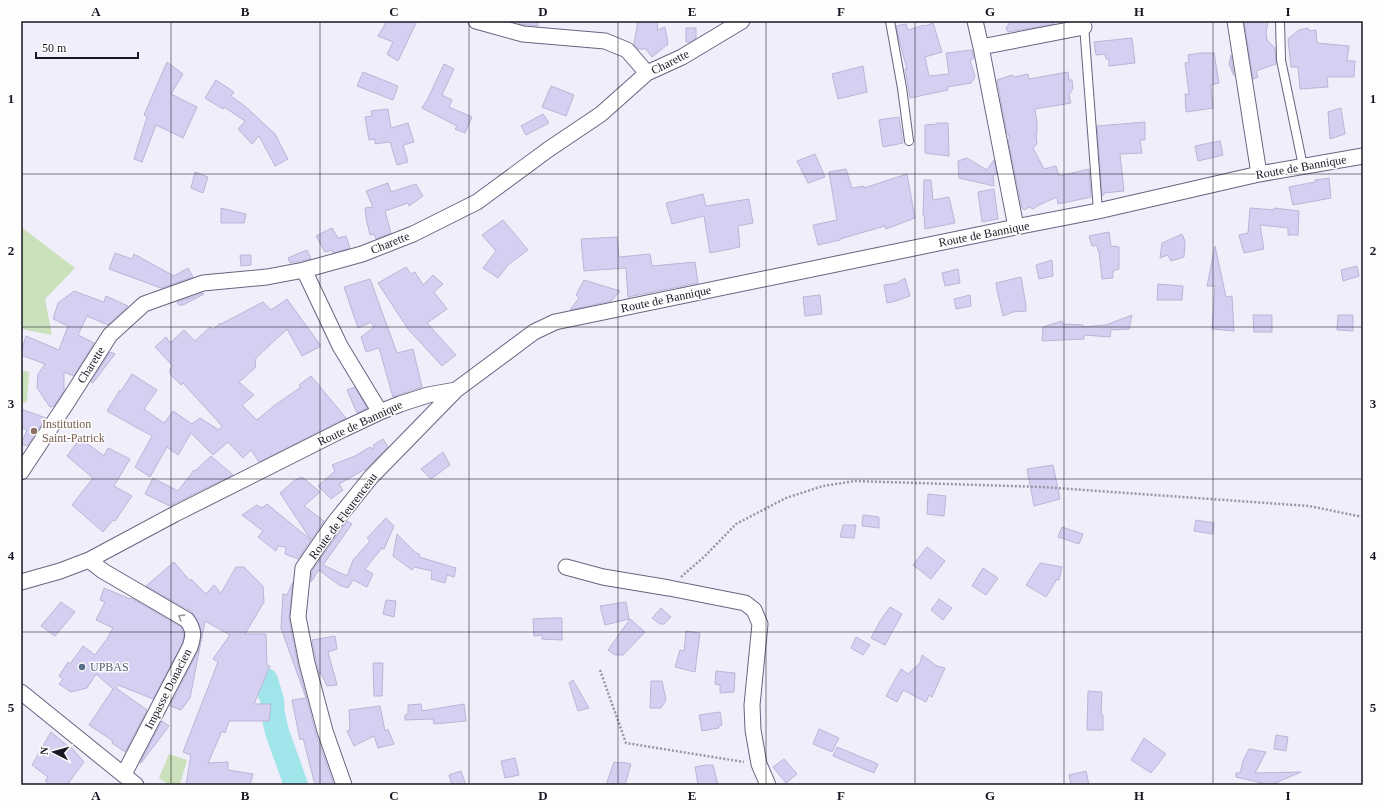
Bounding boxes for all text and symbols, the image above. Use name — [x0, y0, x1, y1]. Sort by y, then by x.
text: A — [91, 4, 101, 19]
text: B — [241, 4, 250, 19]
text: C — [389, 4, 399, 19]
text: D — [538, 4, 548, 19]
text: E — [688, 4, 696, 19]
text: F — [837, 4, 845, 19]
text: G — [985, 4, 995, 19]
text: H — [1134, 4, 1144, 19]
text: I — [1285, 4, 1291, 19]
scale bar — [36, 34, 138, 60]
text: 50 m — [42, 41, 67, 55]
street label: Charette — [649, 47, 691, 77]
text: 1 — [8, 91, 14, 106]
text: 1 — [1370, 91, 1376, 106]
street label: Route de Bannique — [1254, 152, 1348, 182]
street label: Route de Bannique — [938, 218, 1030, 250]
street label: Charette — [369, 229, 411, 257]
text: 2 — [8, 243, 14, 258]
text: 2 — [1370, 243, 1376, 258]
street label: Route de Bannique — [620, 283, 712, 315]
street label: Charette — [74, 344, 108, 386]
text: 3 — [8, 396, 15, 411]
text: 3 — [1370, 396, 1377, 411]
street label: Route de Bannique — [315, 397, 405, 449]
place label: Institution Saint-Patrick — [42, 417, 105, 445]
marker: Institution Saint-Patrick — [29, 426, 39, 436]
street label: Route de Fleurenceau — [306, 470, 380, 562]
text: 4 — [8, 548, 15, 563]
text: 4 — [1370, 548, 1377, 563]
one-way arrow — [178, 614, 185, 622]
street label: Impasse Donacien — [142, 646, 194, 732]
place label: UPBAS — [90, 660, 129, 674]
marker: UPBAS — [77, 662, 87, 672]
text: 5 — [8, 700, 15, 715]
text: 5 — [1370, 700, 1377, 715]
north arrow — [34, 732, 74, 772]
text: N — [38, 746, 50, 756]
text: A — [91, 788, 101, 803]
text: B — [241, 788, 250, 803]
text: C — [389, 788, 399, 803]
text: D — [538, 788, 548, 803]
text: E — [688, 788, 696, 803]
text: F — [837, 788, 845, 803]
text: G — [985, 788, 995, 803]
text: H — [1134, 788, 1144, 803]
text: I — [1285, 788, 1291, 803]

